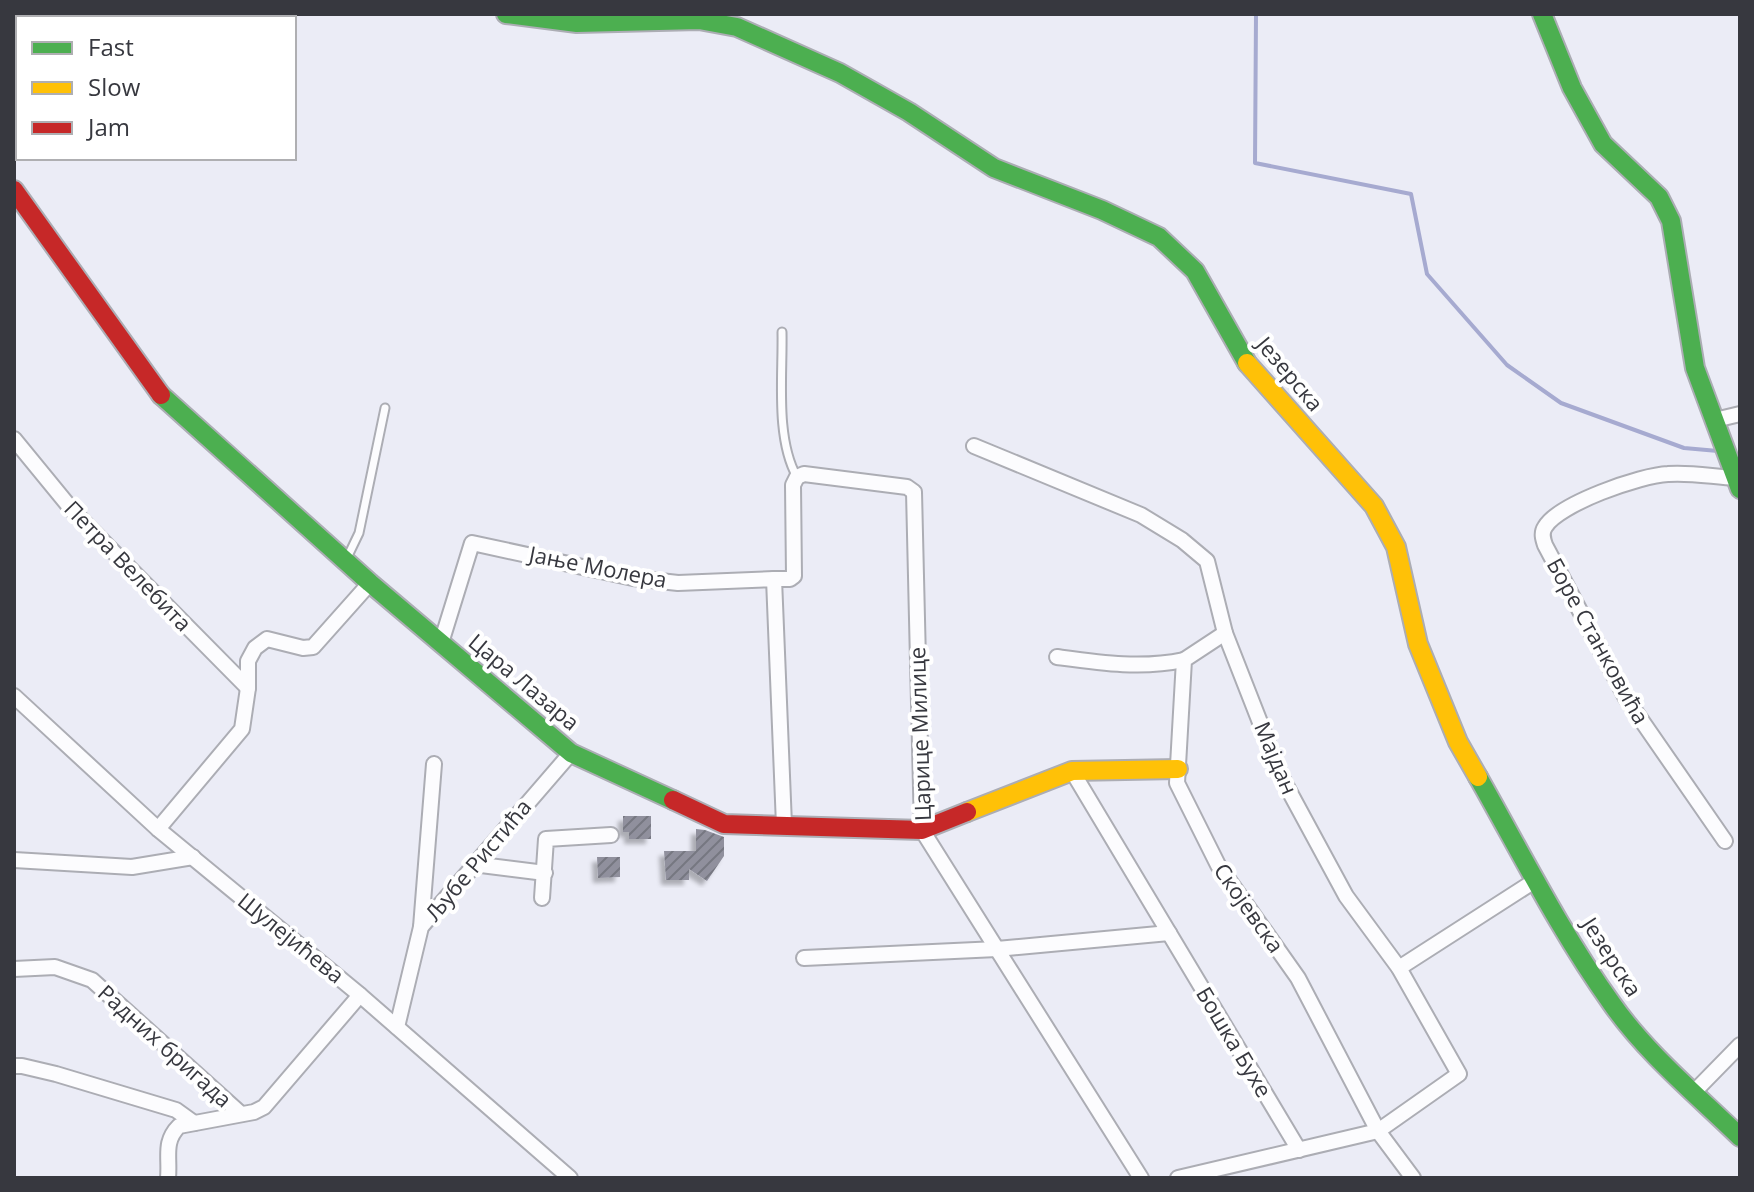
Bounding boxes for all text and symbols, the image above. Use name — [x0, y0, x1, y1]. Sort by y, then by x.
legend — [16, 16, 296, 160]
text: Fast — [88, 30, 134, 63]
text: Slow — [88, 70, 141, 103]
text: Jam — [86, 110, 130, 143]
street label: Језерска — [1249, 328, 1331, 417]
street label: Петра Велебита — [58, 493, 199, 637]
street label: Јање Молера — [525, 538, 669, 594]
street label: Боре Станковића — [1541, 552, 1657, 729]
street label: Цара Лазара — [463, 626, 586, 736]
street label: Царице Милице — [901, 646, 937, 822]
street label: Мајдан — [1248, 717, 1306, 799]
street label: Љубе Ристића — [417, 792, 537, 927]
street label: Скојевска — [1208, 857, 1292, 958]
street label: Шулејићева — [232, 885, 351, 989]
street label: Језерска — [1575, 909, 1650, 1002]
street label: Радних бригада — [92, 977, 239, 1113]
street label: Бошка Бухе — [1190, 981, 1280, 1102]

